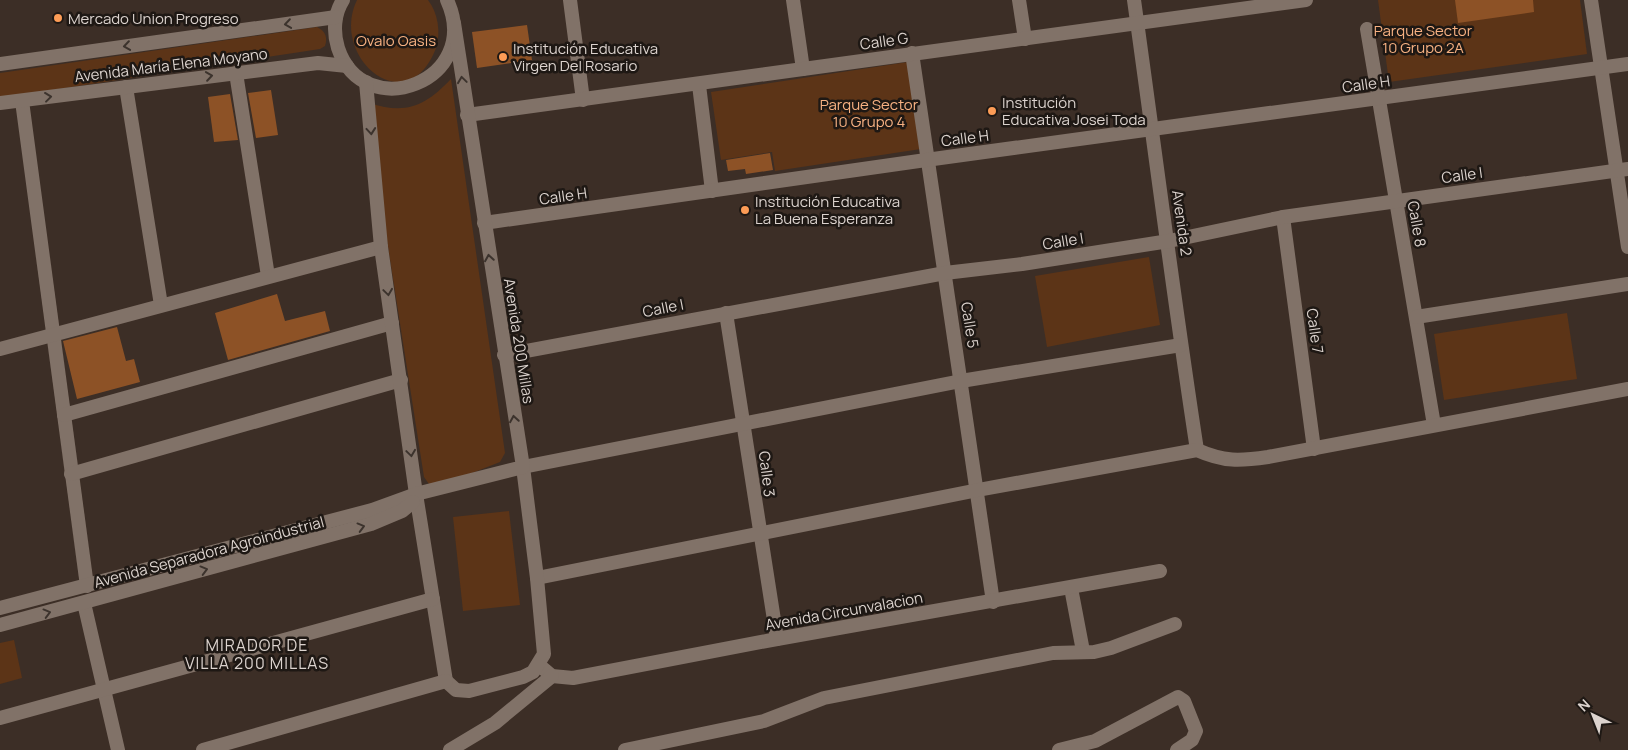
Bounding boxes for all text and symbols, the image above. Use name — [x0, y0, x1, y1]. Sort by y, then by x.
place label: Mercado Union Progreso — [68, 8, 239, 29]
marker: Mercado Union Progreso — [52, 12, 64, 24]
one-way arrow — [284, 18, 292, 29]
park label: Parque Sector 10 Grupo 2A — [1374, 20, 1473, 58]
street label: Calle G — [859, 27, 910, 55]
park label: Ovalo Oasis — [356, 30, 436, 51]
place label: Institución Educativa Virgen Del Rosario — [513, 38, 658, 76]
one-way arrow — [123, 41, 131, 51]
street label: Avenida María Elena Moyano — [73, 43, 269, 87]
marker: Institución Educativa Virgen Del Rosario — [497, 51, 509, 63]
street label: Calle H — [1341, 70, 1391, 98]
one-way arrow — [206, 71, 214, 82]
one-way arrow — [458, 76, 468, 85]
one-way arrow — [45, 92, 53, 103]
place label: Institución Educativa Josei Toda — [1002, 92, 1146, 130]
park label: Parque Sector 10 Grupo 4 — [820, 94, 919, 132]
marker: Institución Educativa Josei Toda — [986, 105, 998, 117]
street label: Calle H — [940, 125, 990, 151]
one-way arrow — [365, 127, 376, 135]
street label: Calle I — [1440, 162, 1484, 188]
street label: Calle H — [538, 182, 588, 210]
street label: Avenida 2 — [1167, 189, 1197, 257]
place label: Institución Educativa La Buena Esperanza — [755, 191, 900, 229]
street label: Calle 8 — [1403, 199, 1431, 249]
marker: Institución Educativa La Buena Esperanza — [739, 204, 751, 216]
street label: Calle I — [1041, 227, 1085, 255]
one-way arrow — [485, 254, 495, 263]
street label: Avenida 200 Millas — [499, 277, 539, 405]
one-way arrow — [382, 289, 393, 297]
street label: Calle I — [641, 294, 685, 322]
street label: Calle 5 — [956, 300, 984, 350]
street label: Calle 7 — [1301, 307, 1329, 355]
one-way arrow — [510, 414, 520, 423]
one-way arrow — [405, 450, 416, 458]
street label: Calle 3 — [754, 450, 780, 498]
street label: Avenida Separadora Agroindustrial — [92, 511, 326, 593]
one-way arrow — [356, 522, 365, 533]
one-way arrow — [200, 565, 208, 576]
street label: Avenida Circunvalacion — [764, 587, 925, 635]
one-way arrow — [43, 608, 51, 618]
district label: MIRADOR DE VILLA 200 MILLAS — [185, 634, 329, 674]
north arrow — [1568, 690, 1618, 740]
text: N — [1574, 695, 1594, 716]

